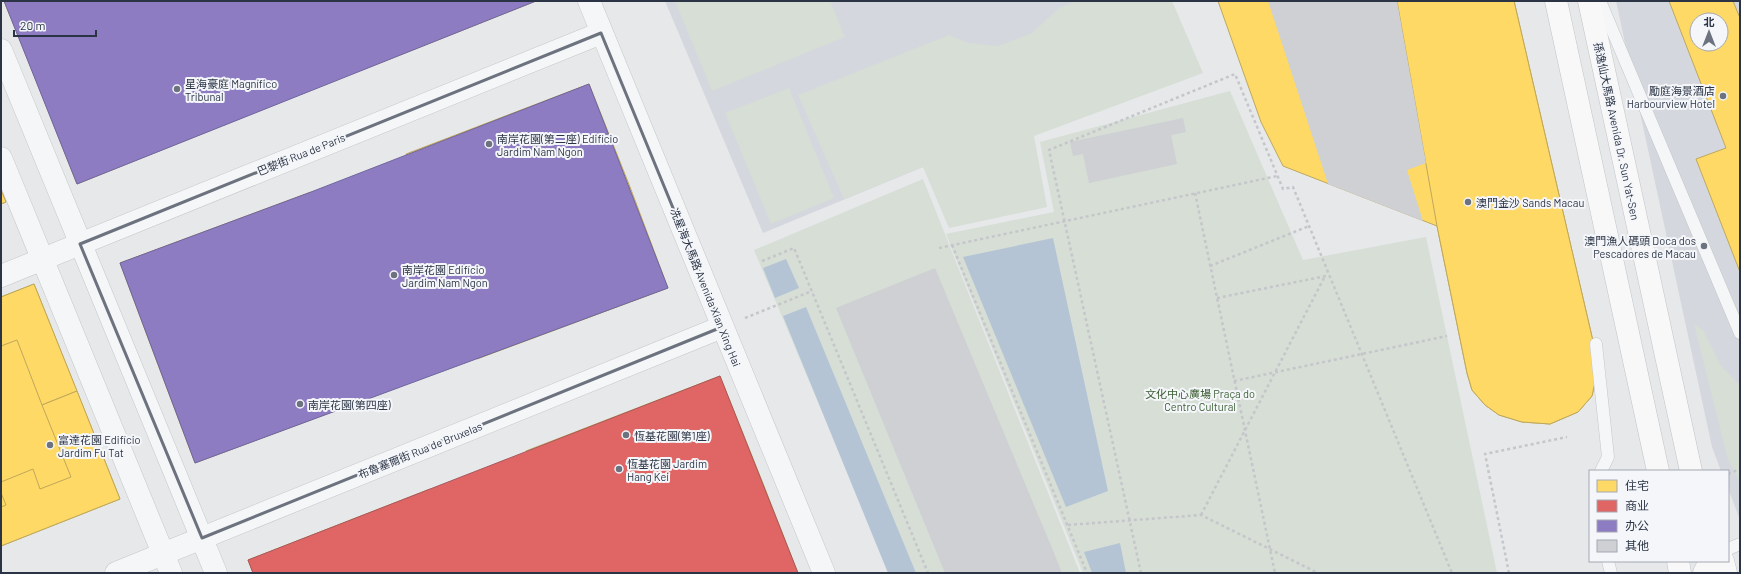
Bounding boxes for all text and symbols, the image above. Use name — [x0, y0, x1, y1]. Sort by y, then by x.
scale bar — [14, 12, 96, 38]
north arrow — [1689, 12, 1729, 52]
text: 北 — [1704, 15, 1715, 28]
text: 20 m — [20, 18, 46, 32]
street label: 孫逸仙大馬路 Avenida Dr. Sun Yat-Sen — [1592, 41, 1642, 221]
place label: 星海豪庭 Magnífico Tribunal — [185, 77, 277, 103]
marker: 星海豪庭 Magnífico Tribunal — [172, 84, 182, 94]
place label: 勵庭海景酒店 Harbourview Hotel — [1627, 84, 1715, 110]
marker: 勵庭海景酒店 Harbourview Hotel — [1718, 91, 1728, 101]
street label: 巴黎街 Rua de Paris — [255, 130, 347, 178]
place label: 南岸花園(第二座) Edifício Jardim Nam Ngon — [497, 132, 618, 158]
marker: 南岸花園(第二座) Edifício Jardim Nam Ngon — [484, 139, 494, 149]
place label: 澳門金沙 Sands Macau — [1476, 196, 1584, 209]
marker: 澳門金沙 Sands Macau — [1463, 197, 1473, 207]
street label: 冼星海大馬路 Avenida Xian Xing Hai — [668, 206, 744, 368]
place label: 澳門漁人碼頭 Doca dos Pescadores de Macau — [1584, 234, 1696, 260]
marker: 澳門漁人碼頭 Doca dos Pescadores de Macau — [1699, 241, 1709, 251]
place label: 南岸花園 Edifício Jardim Nam Ngon — [402, 263, 488, 289]
marker: 南岸花園 Edifício Jardim Nam Ngon — [389, 270, 399, 280]
park label: 文化中心廣場 Praça do Centro Cultural — [1145, 387, 1255, 413]
place label: 南岸花園(第四座) — [308, 398, 391, 411]
marker: 南岸花園(第四座) — [295, 399, 305, 409]
street label: 布魯塞爾街 Rua de Bruxelas — [356, 419, 484, 481]
place label: 恆基花園(第1座) — [634, 429, 710, 442]
marker: 恆基花園(第1座) — [621, 430, 631, 440]
place label: 富達花園 Edifício Jardim Fu Tat — [58, 433, 140, 459]
marker: 富達花園 Edifício Jardim Fu Tat — [45, 440, 55, 450]
place label: 恆基花園 Jardim Hang Kei — [627, 457, 707, 483]
marker: 恆基花園 Jardim Hang Kei — [614, 464, 624, 474]
legend — [1589, 470, 1729, 562]
text: 住宅 — [1625, 478, 1649, 492]
text: 商业 — [1625, 498, 1649, 512]
text: 办公 — [1625, 518, 1649, 532]
text: 其他 — [1625, 538, 1649, 552]

